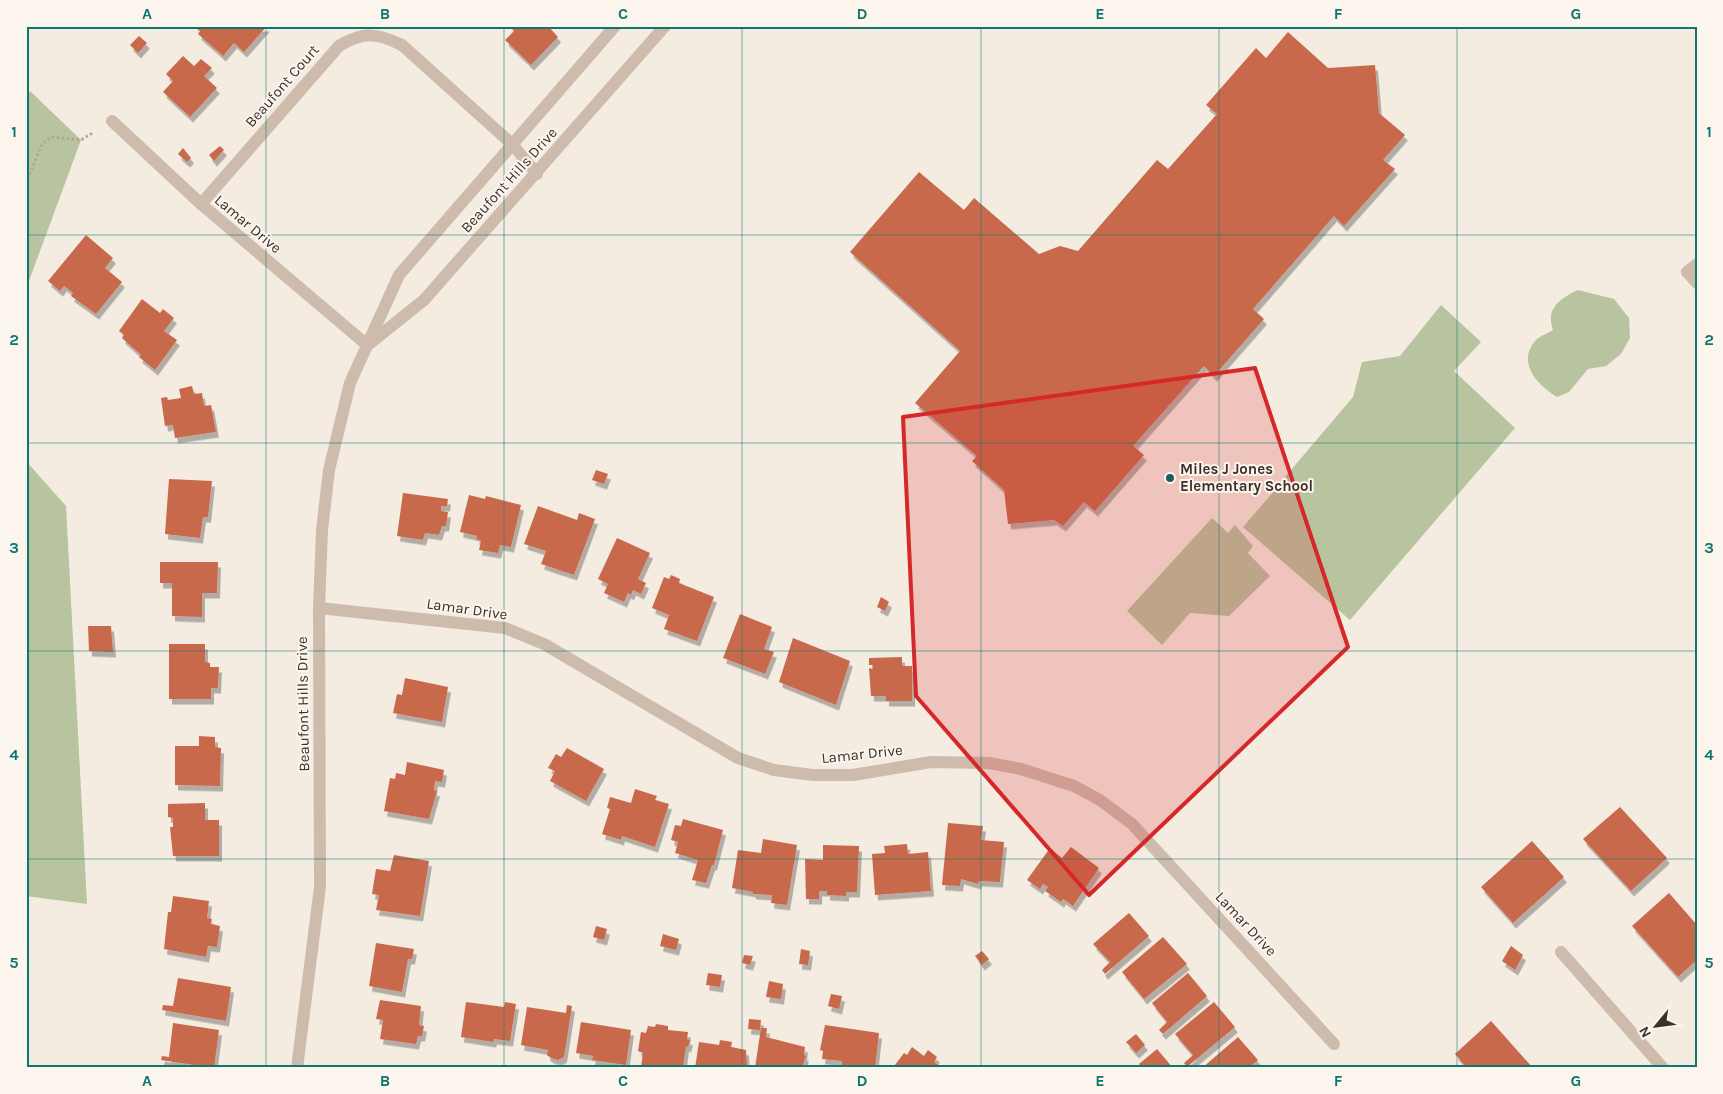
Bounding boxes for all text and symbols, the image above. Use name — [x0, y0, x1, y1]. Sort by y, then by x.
text: A — [142, 4, 152, 23]
text: B — [380, 4, 390, 23]
text: C — [618, 4, 628, 23]
text: D — [857, 4, 868, 23]
text: E — [1095, 4, 1105, 23]
text: F — [1334, 4, 1343, 23]
text: G — [1571, 4, 1581, 23]
street label: Beaufont Court — [241, 41, 323, 131]
text: 1 — [11, 122, 17, 141]
text: 1 — [1706, 122, 1712, 141]
street label: Beaufont Hills Drive — [457, 124, 561, 236]
street label: Lamar Drive — [211, 191, 285, 257]
text: 2 — [9, 330, 19, 349]
text: 2 — [1704, 330, 1714, 349]
place label: Miles J Jones Elementary School — [1180, 460, 1313, 495]
marker: Miles J Jones Elementary School — [1164, 472, 1176, 484]
text: 3 — [9, 538, 19, 557]
text: 3 — [1704, 538, 1714, 557]
street label: Lamar Drive — [425, 594, 509, 624]
street label: Beaufont Hills Drive — [293, 636, 313, 772]
street label: Lamar Drive — [820, 741, 904, 767]
text: 4 — [9, 745, 19, 764]
text: 4 — [1704, 745, 1714, 764]
street label: Lamar Drive — [1212, 888, 1280, 960]
text: 5 — [9, 953, 19, 972]
text: 5 — [1704, 953, 1714, 972]
north arrow — [1630, 1002, 1680, 1052]
text: N — [1635, 1024, 1655, 1041]
text: A — [142, 1071, 152, 1090]
text: B — [380, 1071, 390, 1090]
text: C — [618, 1071, 628, 1090]
text: D — [857, 1071, 868, 1090]
text: E — [1095, 1071, 1105, 1090]
text: F — [1334, 1071, 1343, 1090]
text: G — [1571, 1071, 1581, 1090]

